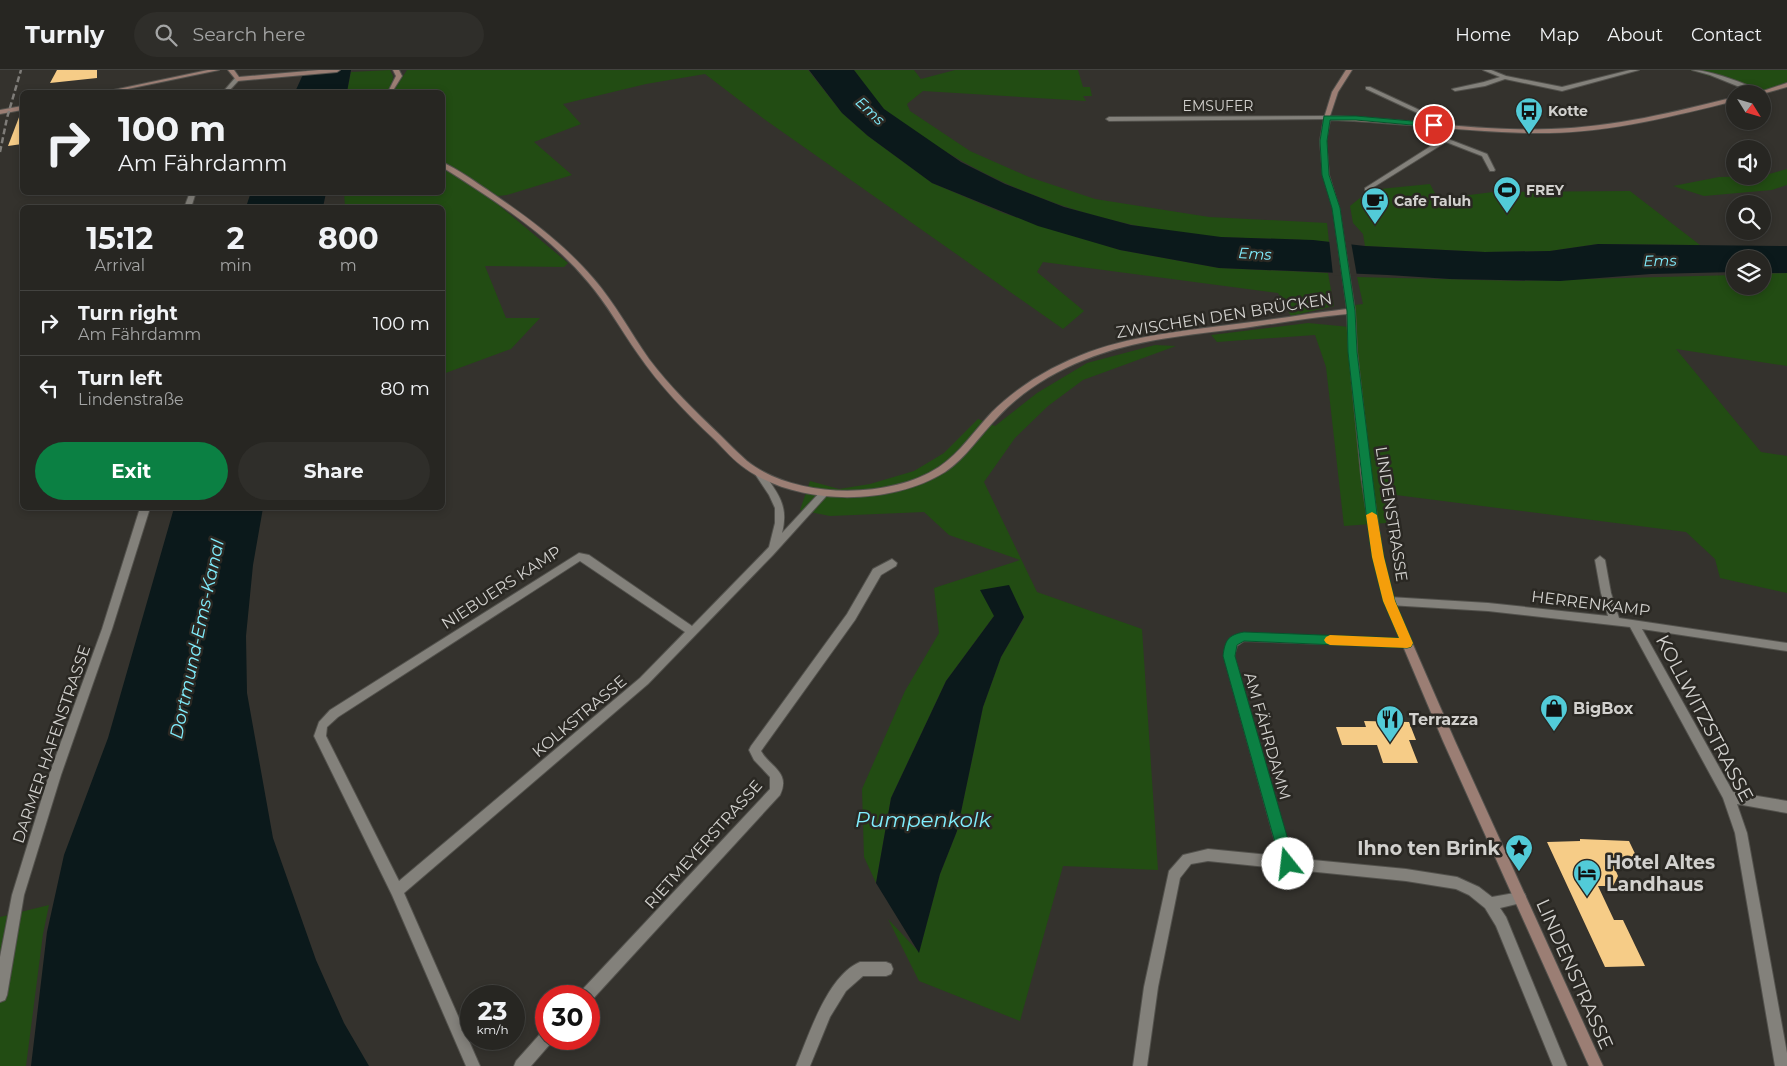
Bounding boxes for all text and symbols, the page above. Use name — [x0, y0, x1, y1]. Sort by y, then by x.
search box — [134, 12, 484, 57]
text: Turnly — [25, 20, 104, 49]
icon: search — [152, 21, 180, 49]
text: Search here — [192, 23, 305, 46]
text: Home — [1455, 24, 1511, 46]
text: Map — [1539, 24, 1579, 46]
text: About — [1607, 24, 1663, 46]
text: Contact — [1691, 24, 1762, 46]
north arrow — [1726, 85, 1771, 130]
map controls — [1726, 85, 1771, 295]
water label: Ems — [852, 92, 889, 129]
bus stop icon: Kotte — [1514, 96, 1544, 135]
street label: EMSUFER — [1183, 97, 1253, 115]
place label: Kotte — [1548, 102, 1588, 120]
pin — [1413, 104, 1455, 146]
text: 100 m — [118, 107, 226, 150]
icon: right — [35, 110, 100, 175]
icon: arrive — [1420, 111, 1448, 139]
button: sound — [1726, 140, 1771, 185]
text: Am Fährdamm — [118, 150, 287, 177]
sports icon: FREY — [1492, 175, 1522, 214]
place label: FREY — [1526, 181, 1565, 199]
cafe icon: Cafe Taluh — [1360, 186, 1390, 225]
place label: Cafe Taluh — [1394, 192, 1471, 210]
button: search — [1726, 195, 1771, 240]
text: 15:12 — [86, 220, 153, 257]
text: 2 — [227, 220, 245, 257]
text: 800 — [318, 220, 379, 257]
water label: Ems — [1238, 243, 1273, 264]
button: layers — [1726, 250, 1771, 295]
water label: Ems — [1643, 251, 1677, 270]
text: Arrival — [95, 256, 145, 275]
text: min — [220, 256, 252, 275]
text: m — [340, 256, 357, 275]
street label: ZWISCHEN DEN BRÜCKEN — [1114, 288, 1334, 342]
text: Turn right — [78, 302, 178, 325]
icon: right — [35, 309, 63, 337]
text: 100 m — [373, 312, 430, 335]
text: Am Fährdamm — [78, 325, 201, 344]
text: Turn left — [78, 367, 163, 390]
icon: left — [35, 374, 63, 402]
text: 80 m — [380, 377, 430, 400]
text: Lindenstraße — [78, 390, 184, 409]
button: Exit — [35, 442, 228, 500]
button: Share — [238, 442, 430, 500]
street label: LINDENSTRASSE — [1371, 445, 1412, 583]
water label: Dortmund-Ems-Kanal — [165, 537, 229, 741]
street label: NIEBUERS KAMP — [438, 542, 565, 633]
street label: HERRENKAMP — [1530, 587, 1652, 620]
street label: KOLLWITZSTRASSE — [1651, 631, 1758, 806]
street label: DARMER HAFENSTRASSE — [9, 643, 94, 846]
street label: AM FÄHRDAMM — [1240, 670, 1296, 802]
street label: KOLKSTRASSE — [528, 671, 630, 761]
shop icon: BigBox — [1539, 693, 1569, 732]
place label: BigBox — [1573, 699, 1634, 718]
restaurant icon: Terrazza — [1375, 704, 1405, 743]
place label: Terrazza — [1409, 710, 1478, 729]
street label: RIETMEYERSTRASSE — [641, 776, 766, 913]
water label: Pumpenkolk — [855, 807, 992, 832]
place icon: Ihno ten Brink — [1504, 833, 1534, 872]
position arrow — [1261, 837, 1313, 889]
place label: Ihno ten Brink — [1357, 837, 1501, 860]
place label: Hotel Altes Landhaus — [1606, 851, 1715, 896]
hotel icon: Hotel Altes Landhaus — [1572, 858, 1602, 897]
street label: LINDENSTRASSE — [1531, 895, 1618, 1053]
speed limit sign: 30 — [535, 985, 600, 1050]
text: 23 — [478, 996, 507, 1026]
text: km/h — [476, 1022, 509, 1037]

